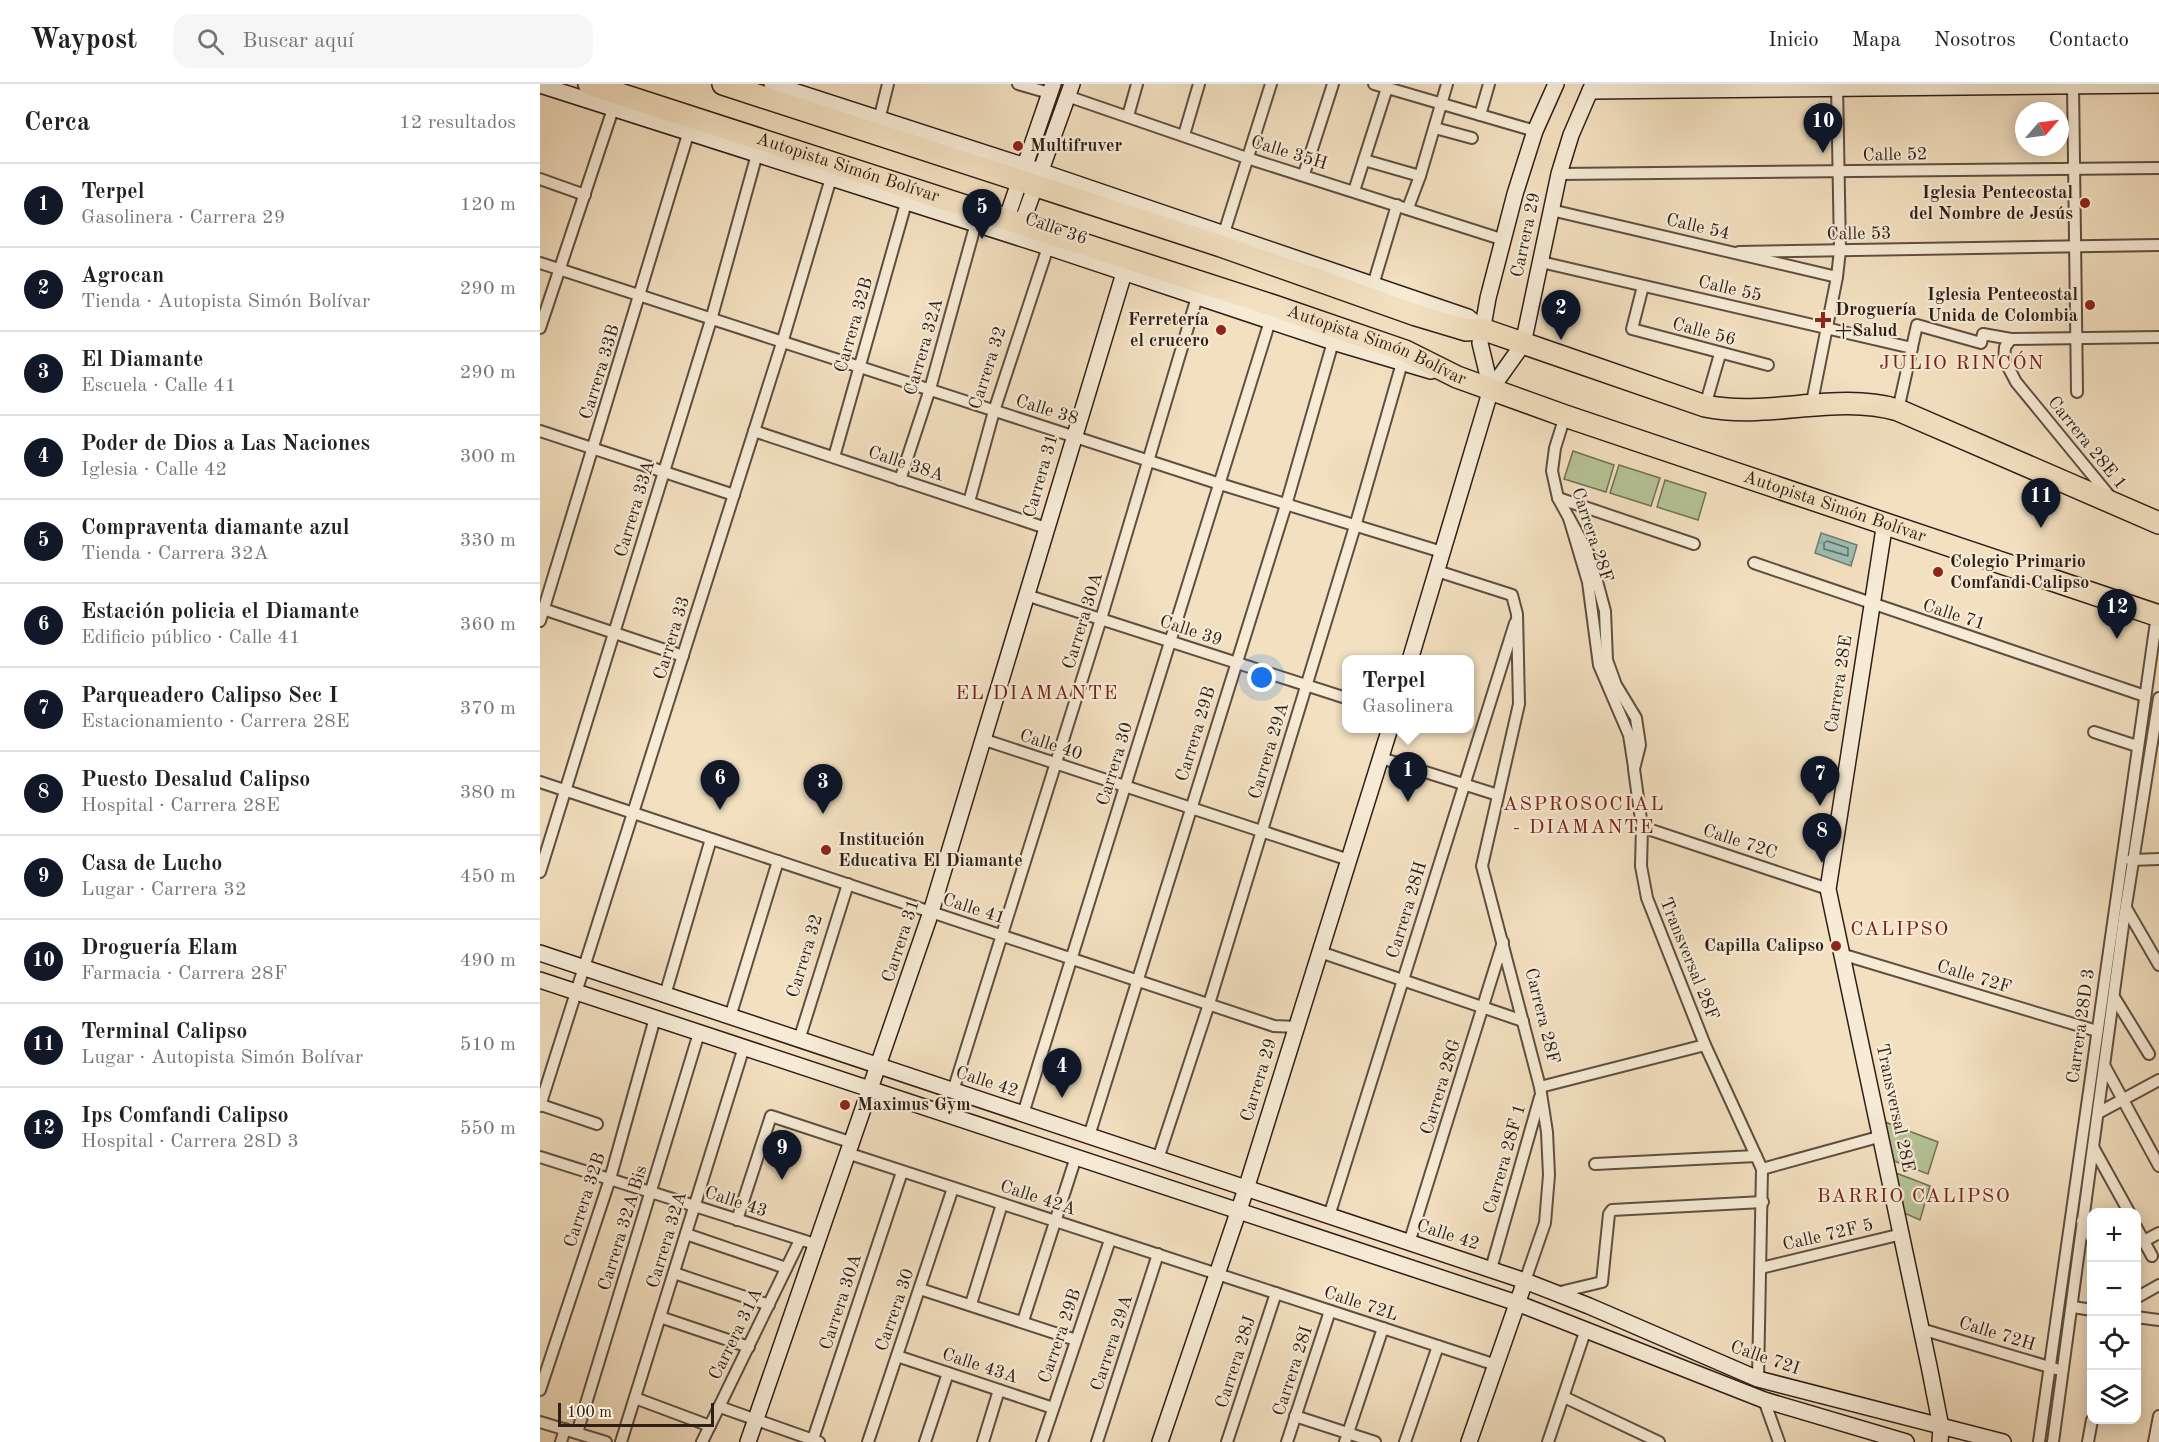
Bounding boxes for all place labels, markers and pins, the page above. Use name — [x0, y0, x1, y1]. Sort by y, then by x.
pin: 10 — [1804, 104, 1842, 153]
place label: Multifruver — [1030, 137, 1122, 155]
marker: Multifruver — [1011, 139, 1025, 153]
place label: Iglesia Pentecostal del Nombre de Jesús — [1909, 184, 2073, 223]
pin: 5 — [962, 190, 1002, 239]
marker: Iglesia Pentecostal del Nombre de Jesús — [2078, 196, 2092, 210]
place label: Iglesia Pentecostal Unida de Colombia — [1927, 286, 2078, 325]
pin: 2 — [1542, 290, 1580, 340]
marker: Iglesia Pentecostal Unida de Colombia — [2083, 298, 2097, 312]
place label: Droguería +Salud — [1835, 301, 1917, 340]
place label: Ferretería el crucero — [1128, 311, 1209, 350]
marker: Droguería +Salud — [1816, 313, 1830, 327]
marker: Ferretería el crucero — [1214, 323, 1228, 337]
pin: 11 — [2022, 478, 2060, 528]
place label: Colegio Primario Comfandi Calipso — [1950, 553, 2089, 592]
marker: Colegio Primario Comfandi Calipso — [1931, 565, 1945, 579]
pin: 12 — [2098, 590, 2136, 639]
pin: 1 — [1388, 752, 1428, 802]
pin: 7 — [1800, 756, 1840, 806]
pin: 6 — [700, 760, 740, 810]
pin: 3 — [804, 764, 842, 814]
pin: 8 — [1802, 814, 1842, 863]
place label: Institución Educativa El Diamante — [838, 831, 1023, 870]
marker: Institución Educativa El Diamante — [819, 843, 833, 857]
place label: Capilla Calipso — [1704, 937, 1824, 955]
marker: Capilla Calipso — [1829, 939, 1843, 953]
pin: 4 — [1042, 1048, 1082, 1098]
place label: Maximus Gym — [857, 1096, 971, 1114]
marker: Maximus Gym — [838, 1098, 852, 1112]
pin: 9 — [762, 1130, 802, 1180]

